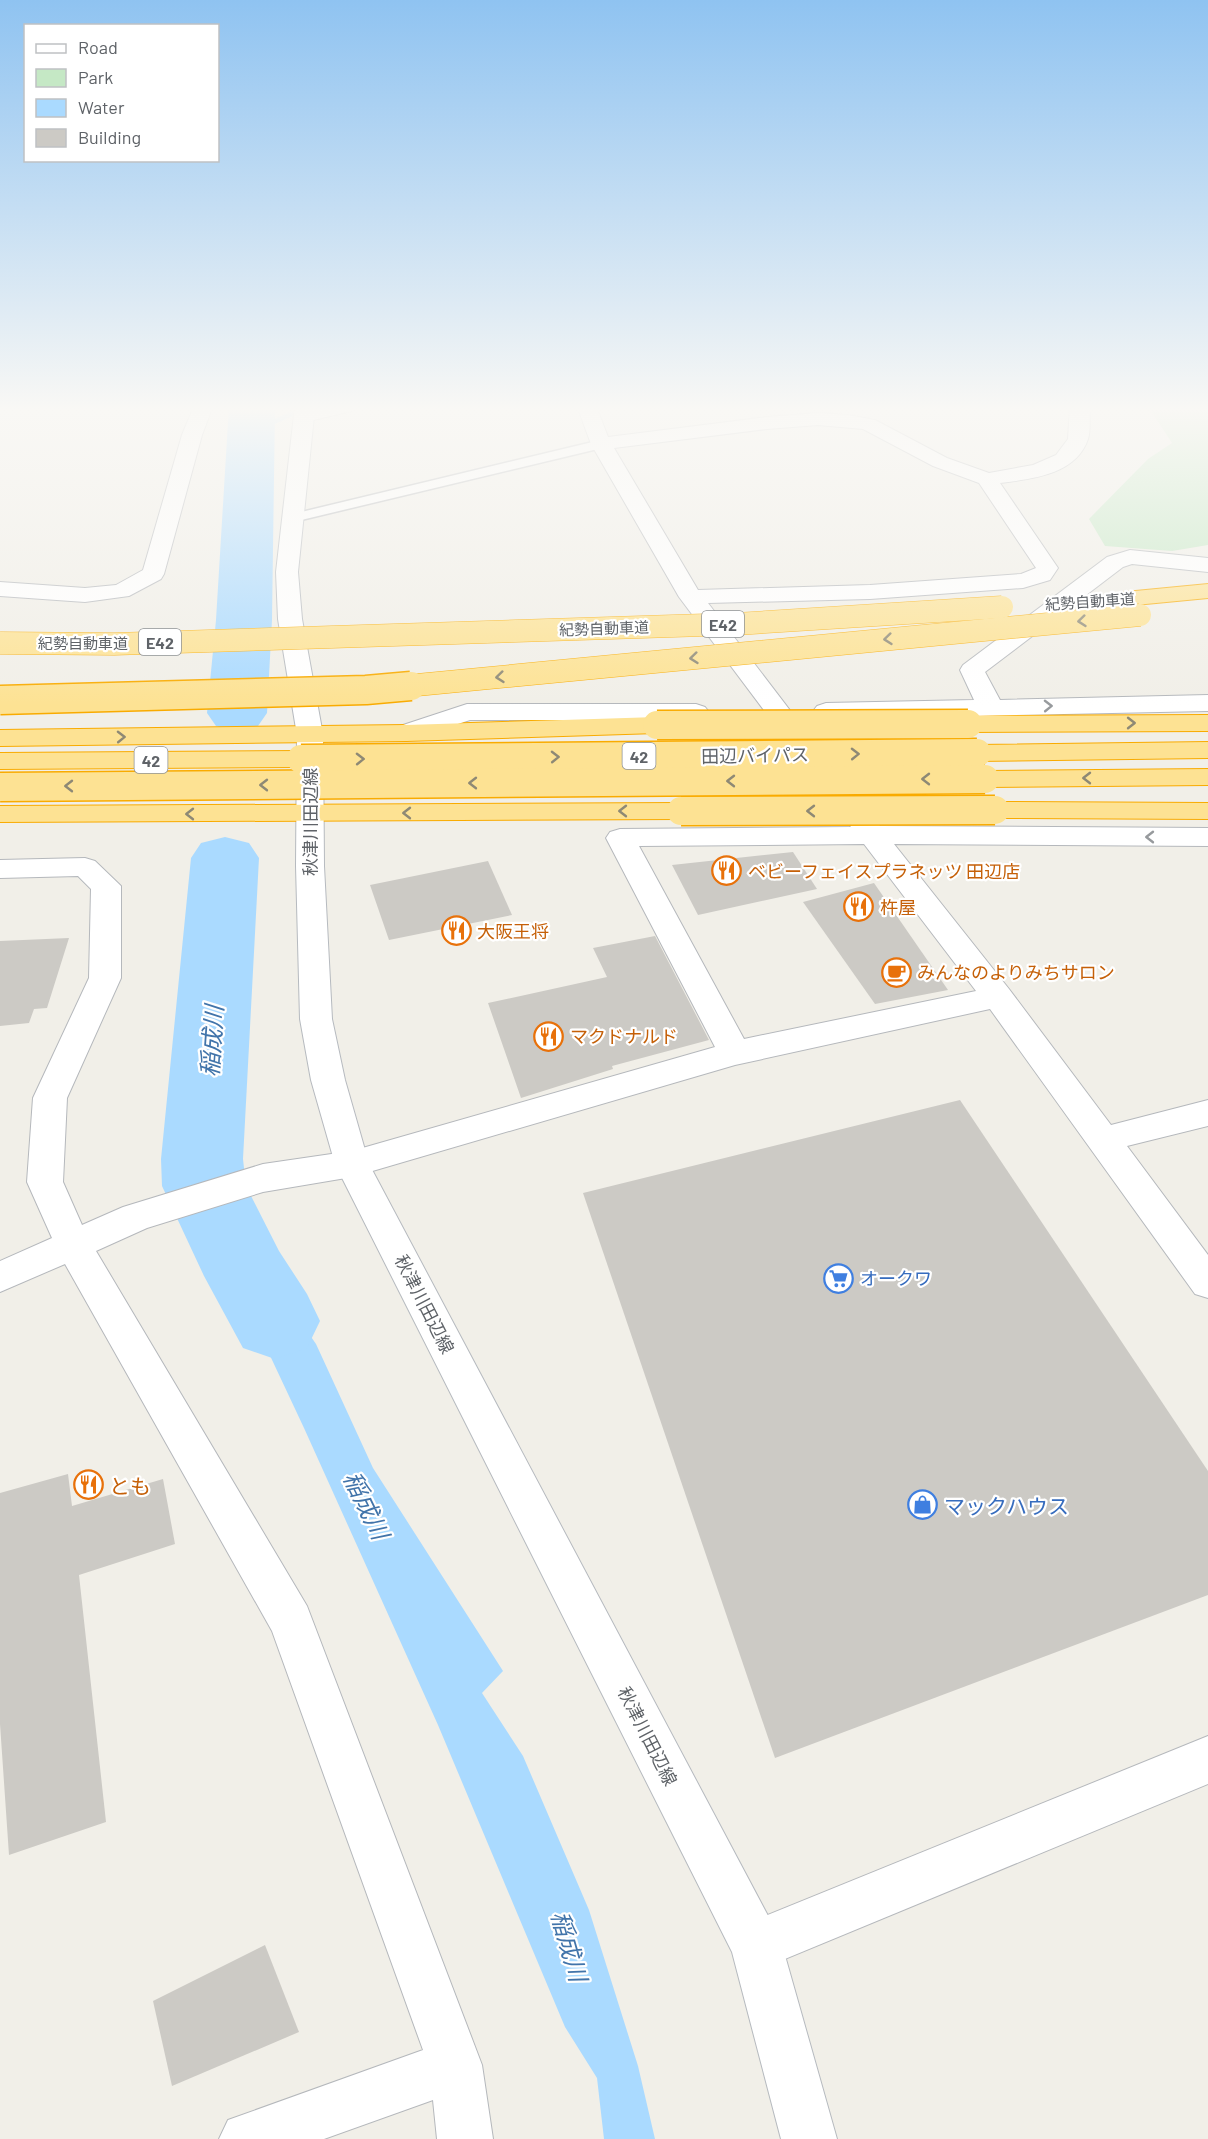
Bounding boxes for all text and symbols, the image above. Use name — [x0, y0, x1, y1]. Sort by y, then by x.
legend — [24, 24, 219, 162]
text: Road — [78, 36, 118, 58]
text: Park — [78, 66, 113, 88]
text: Water — [78, 96, 125, 118]
text: Building — [78, 126, 141, 148]
street label: 紀勢自動車道 — [1044, 589, 1136, 613]
road number: E42 — [702, 611, 744, 637]
one-way arrow — [1077, 614, 1086, 627]
street label: 紀勢自動車道 — [559, 617, 649, 639]
road number: E42 — [139, 629, 181, 655]
one-way arrow — [883, 632, 892, 645]
street label: 紀勢自動車道 — [38, 634, 128, 652]
one-way arrow — [689, 651, 698, 664]
one-way arrow — [495, 670, 504, 683]
one-way arrow — [1043, 700, 1052, 713]
one-way arrow — [1127, 717, 1136, 729]
one-way arrow — [117, 731, 126, 743]
road number: 42 — [622, 743, 656, 769]
street label: 田辺バイパス — [701, 743, 809, 767]
road number: 42 — [134, 747, 168, 773]
one-way arrow — [850, 748, 859, 760]
one-way arrow — [550, 751, 559, 763]
one-way arrow — [355, 753, 364, 765]
street label: 秋津川田辺線 — [299, 768, 321, 876]
one-way arrow — [1082, 772, 1091, 784]
one-way arrow — [922, 773, 931, 785]
one-way arrow — [727, 775, 736, 787]
one-way arrow — [469, 777, 478, 789]
one-way arrow — [259, 779, 268, 791]
one-way arrow — [64, 780, 73, 792]
one-way arrow — [618, 805, 627, 817]
one-way arrow — [806, 805, 815, 817]
one-way arrow — [402, 806, 411, 819]
one-way arrow — [185, 808, 194, 820]
one-way arrow — [1145, 831, 1154, 843]
restaurant icon: ベビーフェイスプラネッツ 田辺店 — [711, 855, 743, 887]
place label: ベビーフェイスプラネッツ 田辺店 — [748, 860, 1020, 882]
restaurant icon: 杵屋 — [843, 891, 875, 923]
place label: 杵屋 — [880, 896, 916, 918]
restaurant icon: 大阪王将 — [440, 915, 472, 947]
place label: 大阪王将 — [477, 920, 549, 942]
cafe icon: みんなのよりみちサロン — [880, 956, 912, 988]
place label: みんなのよりみちサロン — [917, 961, 1115, 983]
water label: 稲成川 — [194, 1001, 228, 1078]
restaurant icon: マクドナルド — [533, 1020, 565, 1052]
place label: マクドナルド — [570, 1025, 678, 1047]
street label: 秋津川田辺線 — [391, 1251, 459, 1357]
supermarket icon: オークワ — [823, 1262, 855, 1294]
place label: オークワ — [860, 1267, 932, 1289]
water label: 稲成川 — [338, 1466, 397, 1546]
restaurant icon: とも — [72, 1469, 104, 1501]
place label: とも — [109, 1473, 151, 1498]
shop icon: マックハウス — [907, 1489, 939, 1521]
place label: マックハウス — [944, 1493, 1069, 1518]
street label: 秋津川田辺線 — [614, 1683, 682, 1789]
water label: 稲成川 — [546, 1907, 595, 1987]

